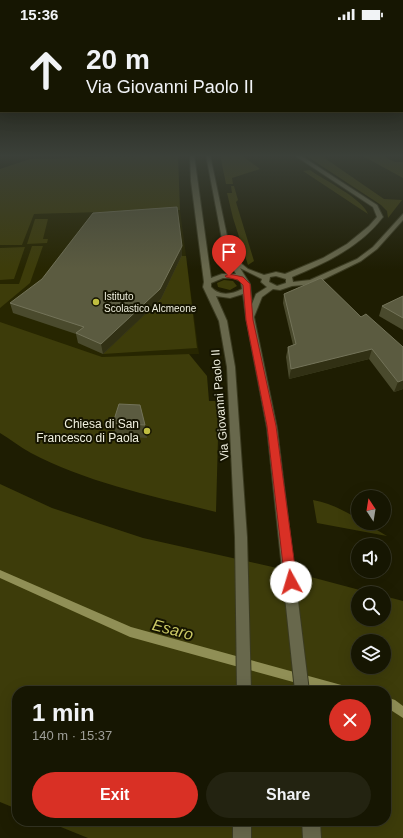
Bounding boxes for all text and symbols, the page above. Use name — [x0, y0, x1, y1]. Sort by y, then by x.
text: 15:36 — [20, 6, 58, 23]
icon: ahead — [20, 44, 72, 96]
text: 20 m — [86, 44, 150, 75]
text: Via Giovanni Paolo II — [86, 77, 254, 97]
pin — [212, 235, 246, 276]
icon: arrive — [218, 241, 240, 263]
place label: Istituto Scolastico Alcmeone — [104, 291, 197, 314]
marker: Istituto Scolastico Alcmeone — [91, 297, 101, 307]
street label: Via Giovanni Paolo II — [208, 349, 232, 461]
place label: Chiesa di San Francesco di Paola — [36, 417, 139, 445]
marker: Chiesa di San Francesco di Paola — [142, 426, 152, 436]
north arrow — [351, 490, 391, 530]
map controls — [351, 490, 391, 674]
button: sound — [351, 538, 391, 578]
position arrow — [270, 561, 312, 603]
button: search — [351, 586, 391, 626]
water label: Esaro — [150, 616, 195, 643]
button: layers — [351, 634, 391, 674]
text: 1 min — [32, 699, 95, 726]
button: close — [329, 699, 371, 741]
text: 140 m · 15:37 — [32, 728, 112, 743]
button: Exit — [32, 772, 198, 818]
button: Share — [206, 772, 371, 818]

